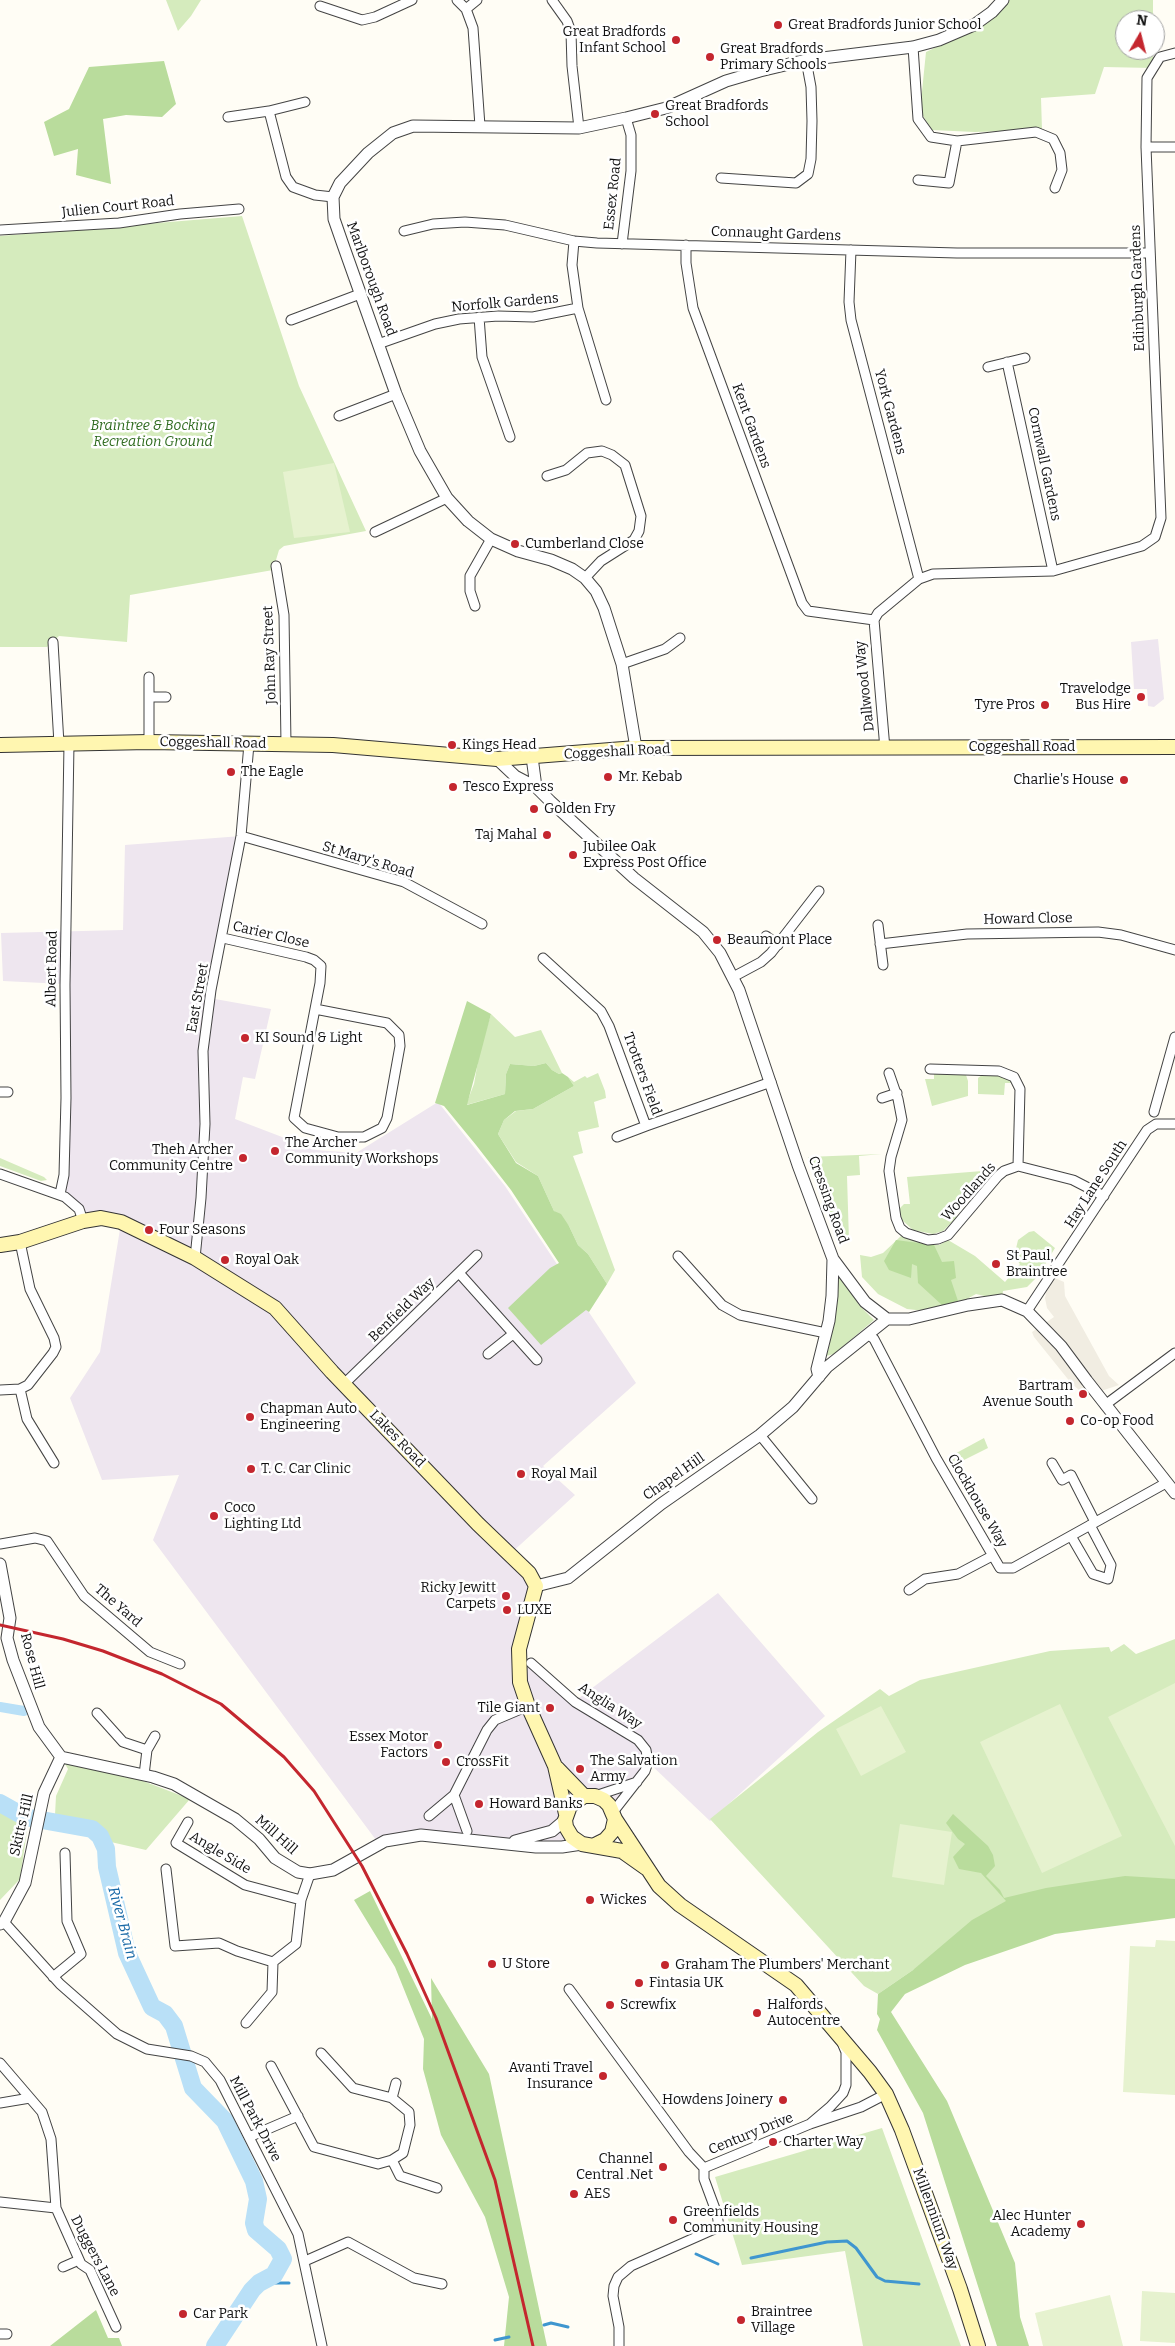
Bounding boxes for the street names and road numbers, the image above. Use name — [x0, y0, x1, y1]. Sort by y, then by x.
street label: Essex Road — [601, 157, 625, 231]
street label: Julien Court Road — [61, 193, 175, 221]
street label: Marlborough Road — [342, 219, 400, 339]
street label: Connaught Gardens — [711, 223, 841, 245]
street label: Edinburgh Gardens — [1127, 224, 1149, 352]
street label: Norfolk Gardens — [451, 290, 559, 316]
street label: York Gardens — [871, 367, 909, 457]
street label: Kent Gardens — [728, 381, 774, 471]
street label: Cornwall Gardens — [1024, 406, 1064, 522]
street label: John Ray Street — [260, 605, 280, 705]
street label: Dallwood Way — [852, 640, 878, 732]
street label: Coggeshall Road — [159, 734, 267, 752]
street label: Coggeshall Road — [969, 739, 1075, 755]
street label: Coggeshall Road — [563, 741, 671, 763]
street label: St Mary's Road — [320, 838, 416, 882]
street label: Howard Close — [983, 910, 1073, 928]
street label: Carier Close — [231, 918, 311, 952]
street label: Albert Road — [43, 931, 61, 1007]
street label: East Street — [184, 962, 212, 1034]
street label: Trotters Field — [619, 1030, 665, 1118]
street label: Hay Lane South — [1061, 1137, 1131, 1231]
street label: Cressing Road — [804, 1154, 852, 1246]
street label: Woodlands — [938, 1159, 1000, 1225]
street label: Benfield Way — [366, 1274, 438, 1346]
street label: Lakes Road — [366, 1407, 428, 1471]
street label: Chapel Hill — [640, 1450, 708, 1504]
street label: Clockhouse Way — [943, 1451, 1011, 1551]
street label: The Yard — [91, 1581, 145, 1631]
street label: Rose Hill — [16, 1631, 48, 1691]
street label: Anglia Way — [575, 1679, 645, 1733]
street label: Skitts Hill — [7, 1792, 37, 1858]
street label: Mill Hill — [251, 1812, 301, 1858]
street label: Angle Side — [186, 1828, 254, 1878]
street label: Mill Park Drive — [225, 2073, 285, 2165]
street label: Century Drive — [706, 2109, 796, 2159]
street label: Millennium Way — [909, 2166, 961, 2272]
street label: Duggers Lane — [67, 2213, 123, 2299]

